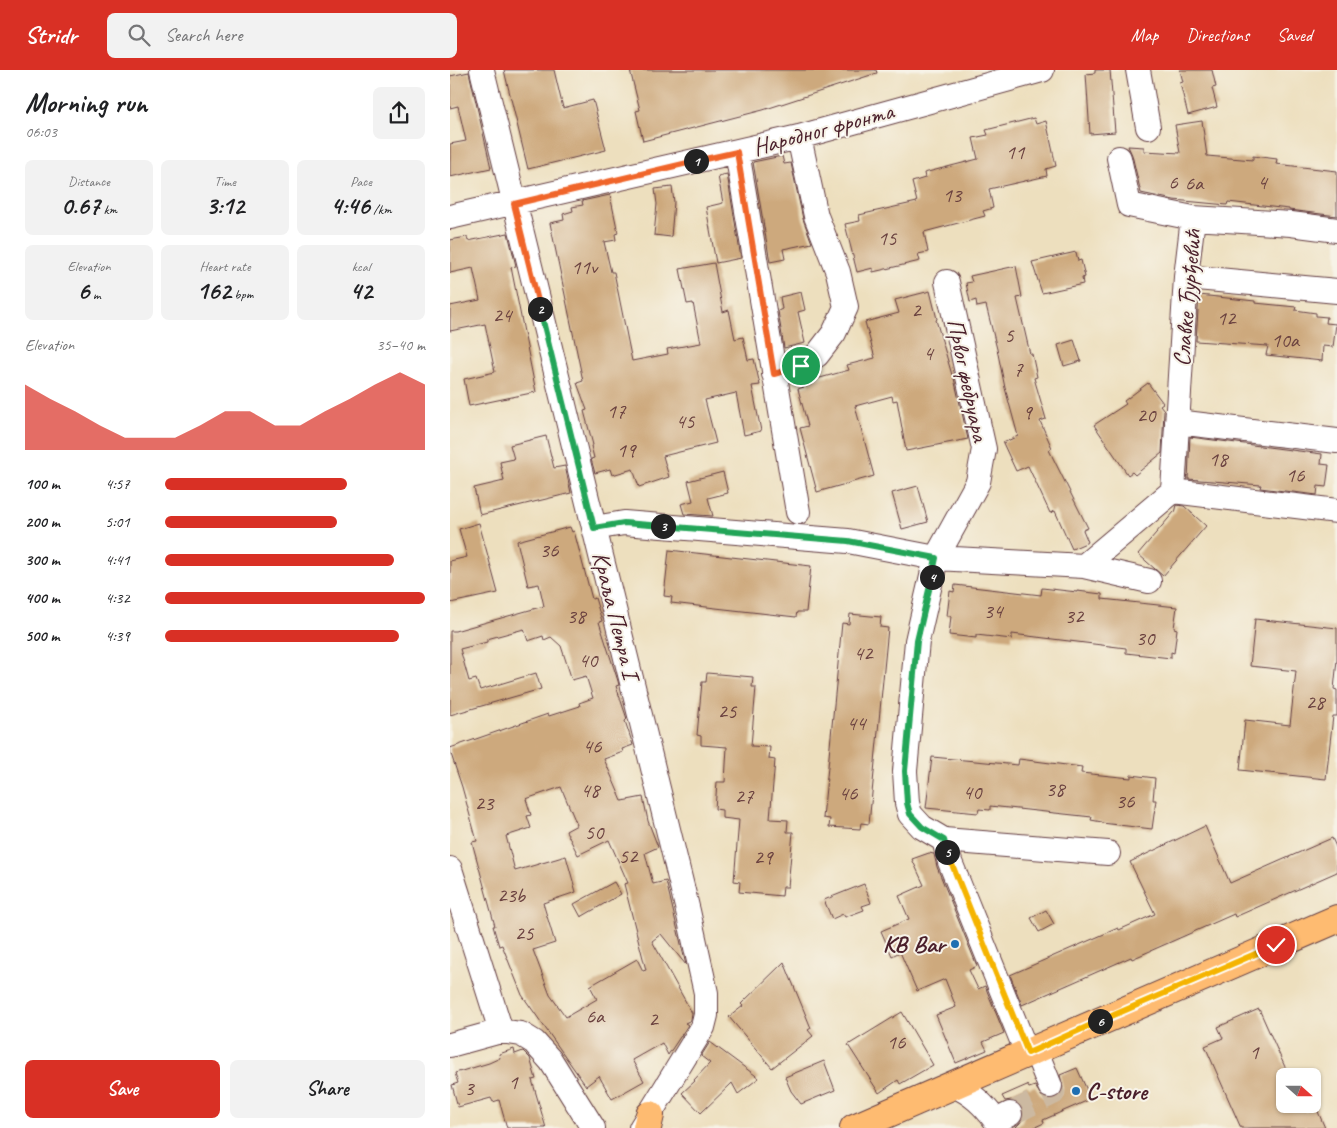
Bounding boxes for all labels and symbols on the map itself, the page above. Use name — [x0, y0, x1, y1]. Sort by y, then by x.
street label: Народног фронта — [749, 95, 898, 162]
house number: 11 — [1006, 139, 1026, 165]
pin: 1 — [684, 148, 708, 174]
house number: 6 — [1168, 169, 1178, 195]
house number: 4 — [1257, 169, 1269, 195]
house number: 6a — [1185, 170, 1205, 196]
house number: 13 — [943, 182, 963, 208]
house number: 15 — [878, 225, 898, 251]
street label: Славке Ђурђевић — [1166, 227, 1208, 368]
house number: 11v — [571, 254, 599, 280]
pin: 2 — [528, 296, 552, 322]
house number: 2 — [911, 297, 922, 323]
house number: 24 — [493, 302, 514, 328]
house number: 12 — [1217, 305, 1237, 331]
street label: Првог фебруара — [940, 316, 996, 445]
house number: 5 — [1004, 322, 1015, 348]
house number: 10a — [1271, 327, 1301, 353]
house number: 4 — [923, 340, 935, 366]
pin — [780, 345, 822, 387]
house number: 7 — [1013, 356, 1024, 382]
house number: 17 — [607, 398, 627, 424]
house number: 9 — [1022, 399, 1033, 425]
house number: 20 — [1137, 402, 1157, 428]
house number: 45 — [676, 408, 696, 434]
house number: 19 — [617, 437, 637, 463]
house number: 18 — [1209, 446, 1230, 472]
house number: 16 — [1286, 462, 1305, 488]
pin: 3 — [650, 514, 676, 538]
house number: 36 — [540, 537, 559, 563]
street label: Краља Петра I — [586, 548, 648, 687]
pin: 4 — [920, 564, 944, 590]
house number: 34 — [984, 598, 1005, 624]
house number: 38 — [567, 603, 588, 629]
house number: 32 — [1065, 603, 1085, 629]
house number: 30 — [1136, 625, 1156, 651]
house number: 42 — [854, 640, 874, 666]
house number: 40 — [579, 647, 599, 673]
house number: 28 — [1306, 689, 1327, 715]
house number: 25 — [718, 698, 738, 724]
house number: 44 — [847, 710, 868, 736]
house number: 46 — [583, 733, 602, 759]
house number: 38 — [1046, 776, 1067, 802]
house number: 48 — [581, 777, 602, 803]
house number: 40 — [963, 779, 983, 805]
house number: 46 — [839, 780, 858, 806]
house number: 27 — [735, 783, 755, 809]
house number: 36 — [1116, 788, 1135, 814]
house number: 23 — [475, 790, 495, 816]
house number: 50 — [585, 819, 605, 845]
pin: 5 — [934, 840, 960, 864]
house number: 52 — [619, 843, 639, 869]
house number: 29 — [754, 844, 774, 870]
house number: 23b — [497, 882, 527, 908]
house number: 25 — [515, 920, 535, 946]
pin — [1255, 924, 1297, 966]
place label: KB Bar — [883, 929, 947, 959]
marker: KB Bar — [949, 938, 961, 950]
house number: 6a — [586, 1003, 606, 1029]
house number: 2 — [648, 1006, 659, 1032]
pin: 6 — [1088, 1008, 1112, 1034]
house number: 16 — [887, 1029, 906, 1055]
house number: 1 — [1249, 1039, 1260, 1065]
north arrow — [1276, 1068, 1321, 1112]
house number: 1 — [508, 1069, 519, 1095]
house number: 3 — [464, 1075, 475, 1101]
place label: C-store — [1086, 1076, 1149, 1106]
marker: C-store — [1070, 1085, 1082, 1097]

